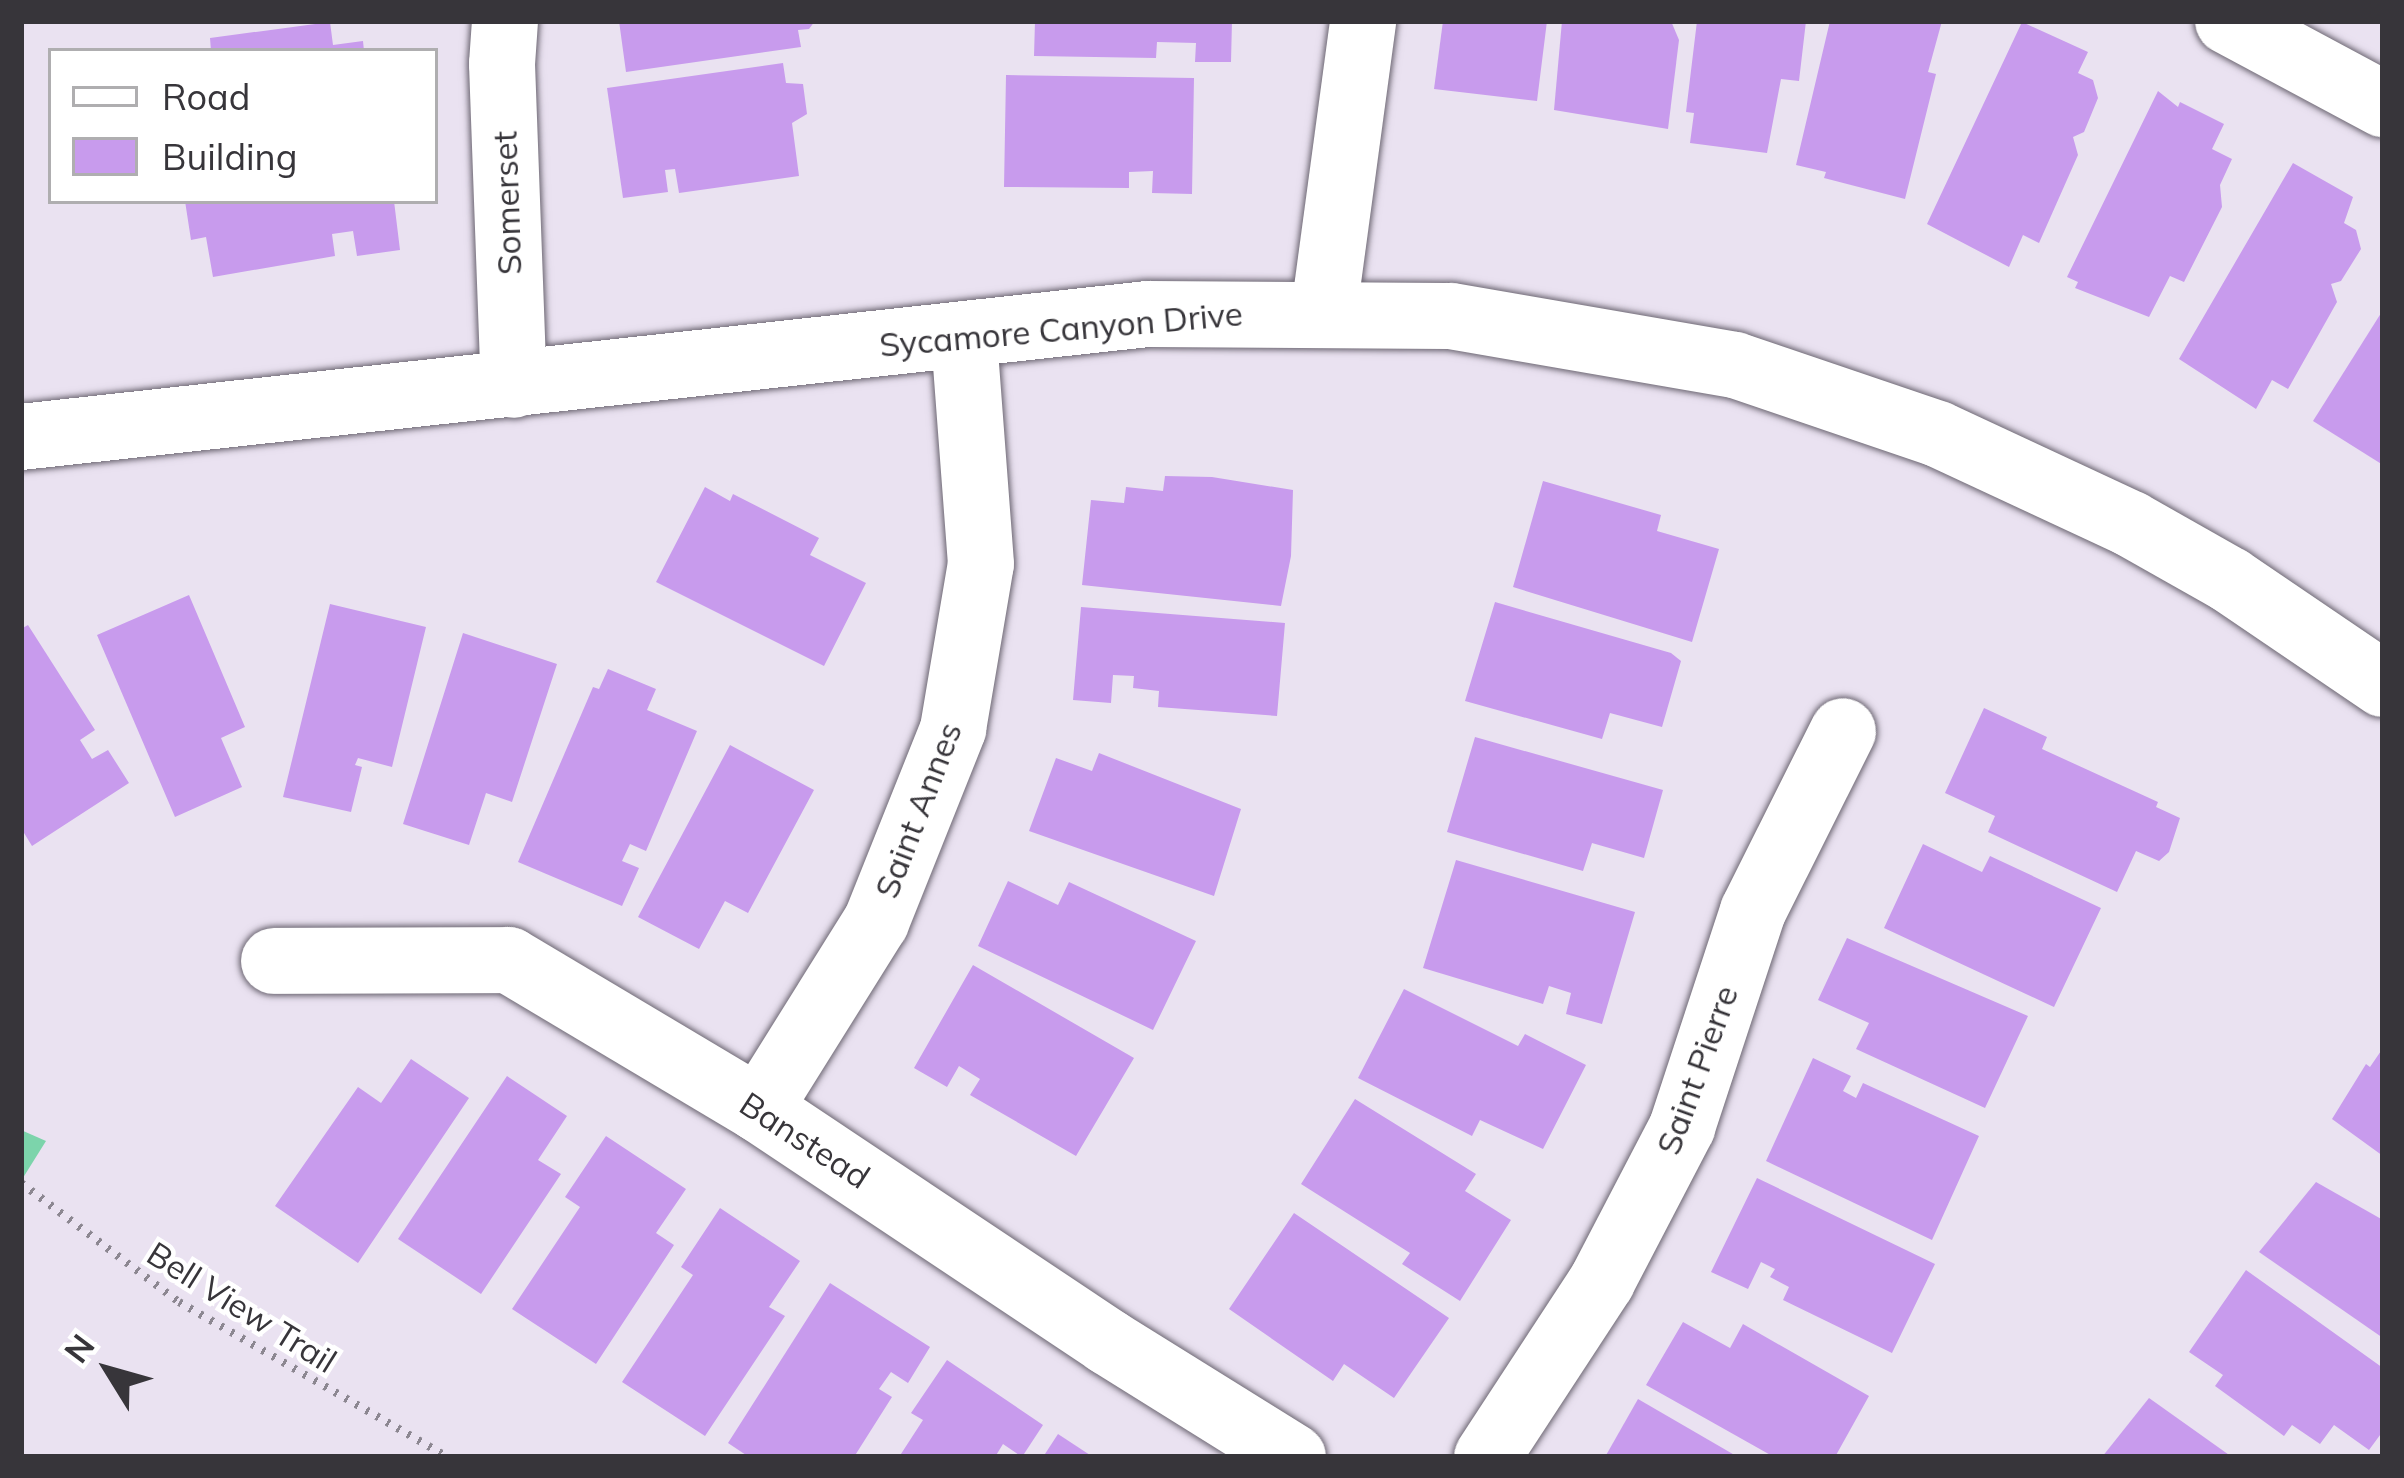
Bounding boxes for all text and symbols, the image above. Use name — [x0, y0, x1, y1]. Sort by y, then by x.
legend — [48, 48, 438, 204]
text: Road — [162, 74, 250, 119]
street label: Somerset — [485, 130, 529, 276]
text: Building — [162, 134, 297, 179]
street label: Sycamore Canyon Drive — [878, 293, 1244, 365]
street label: Saint Annes — [866, 717, 970, 903]
street label: Saint Pierre — [1648, 980, 1746, 1160]
street label: Banstead — [733, 1083, 877, 1197]
street label: Bell View Trail — [140, 1233, 344, 1381]
north arrow — [48, 1310, 168, 1430]
text: N — [55, 1326, 103, 1370]

